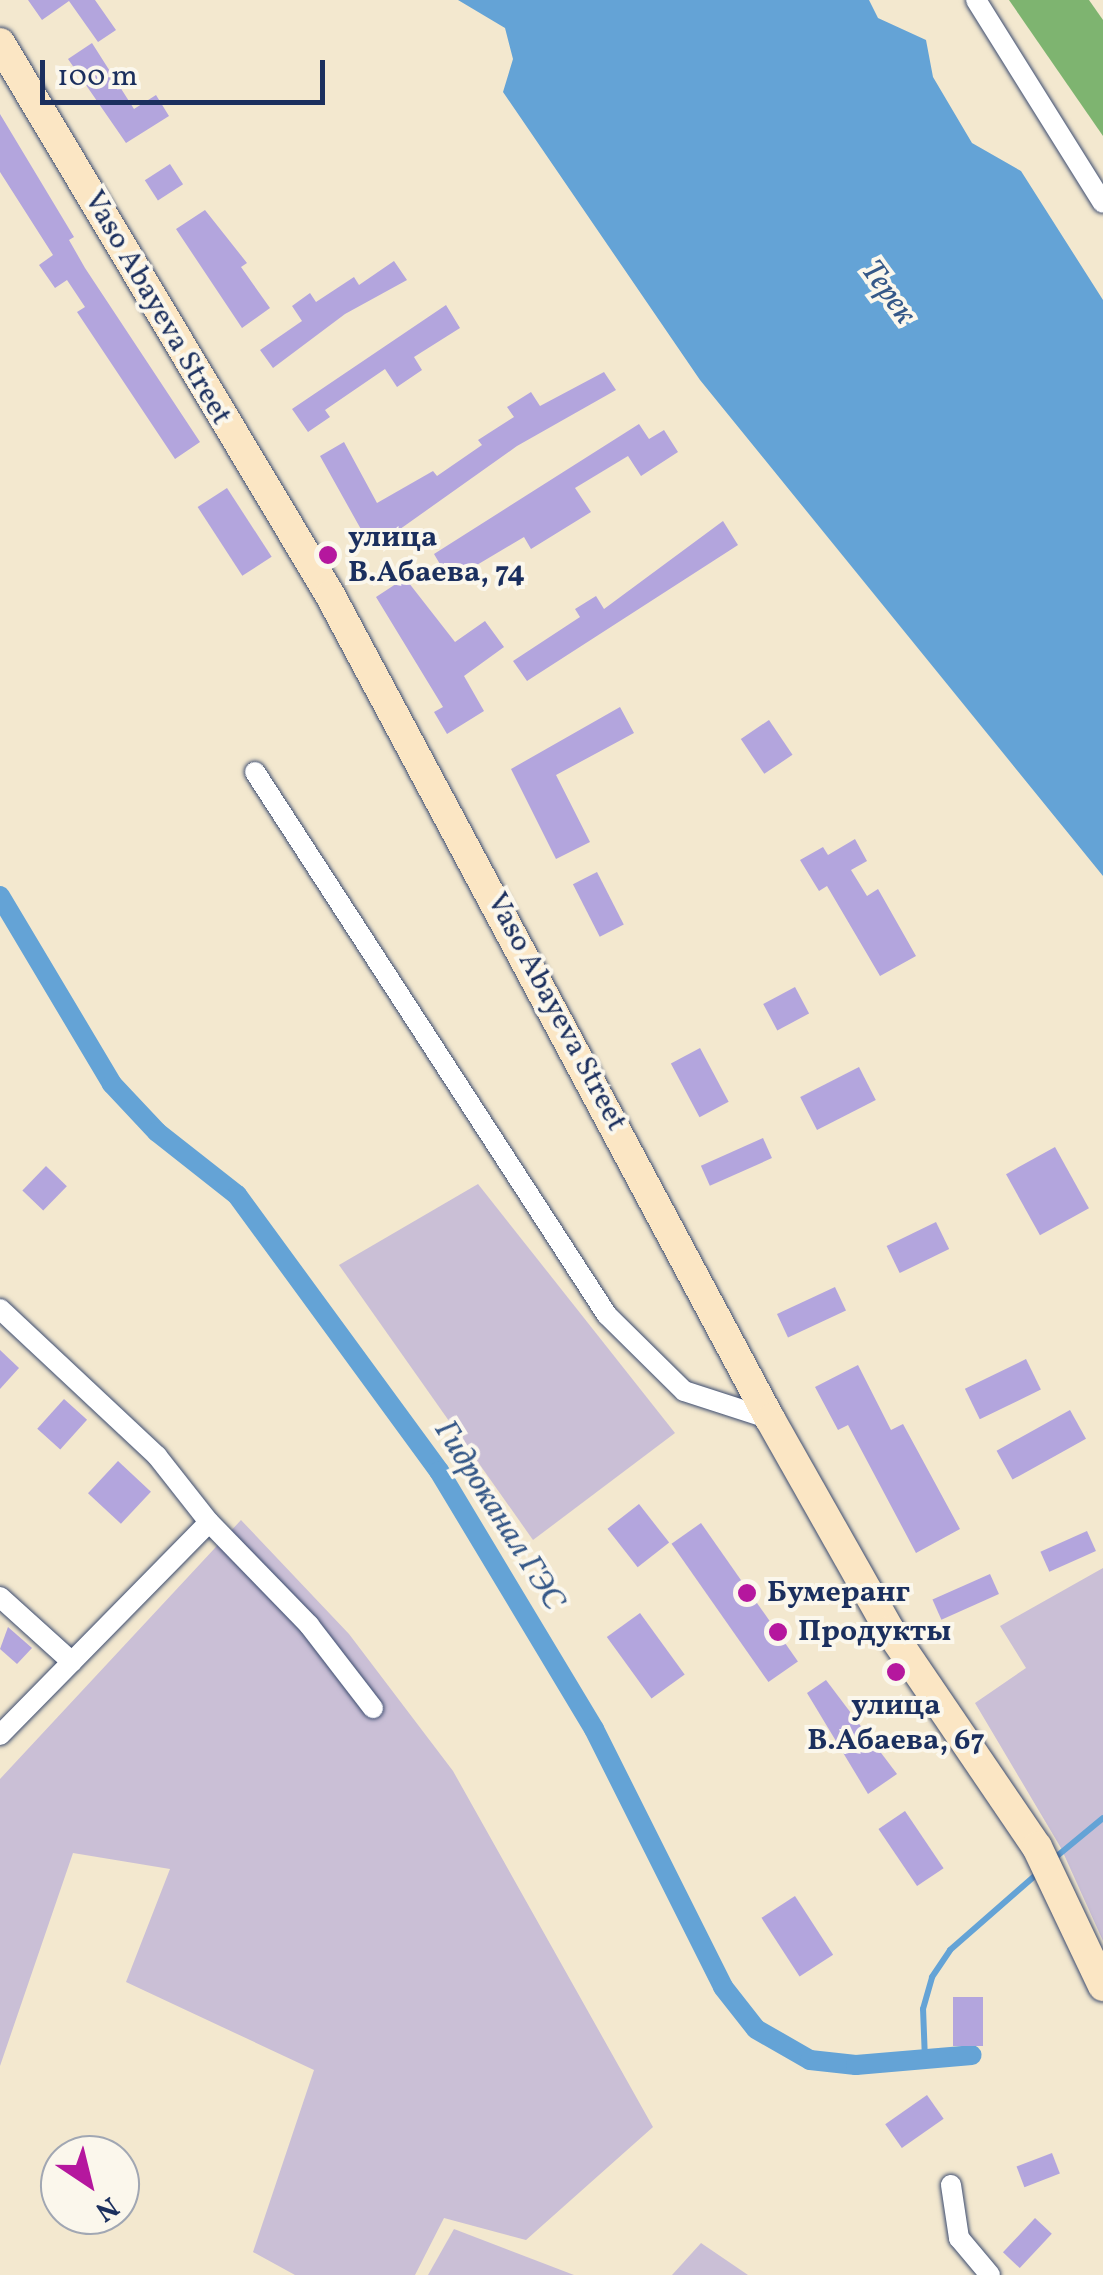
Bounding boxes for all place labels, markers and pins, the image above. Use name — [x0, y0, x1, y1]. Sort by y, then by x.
place label: улица В.Абаева, 74 — [348, 520, 525, 590]
marker: улица В.Абаева, 74 — [317, 544, 339, 566]
place label: Бумеранг — [767, 1575, 910, 1611]
marker: Бумеранг — [736, 1582, 758, 1604]
place label: Продукты — [798, 1614, 951, 1650]
marker: Продукты — [767, 1621, 789, 1643]
marker: улица В.Абаева, 67 — [885, 1661, 907, 1683]
place label: улица В.Абаева, 67 — [807, 1688, 985, 1758]

